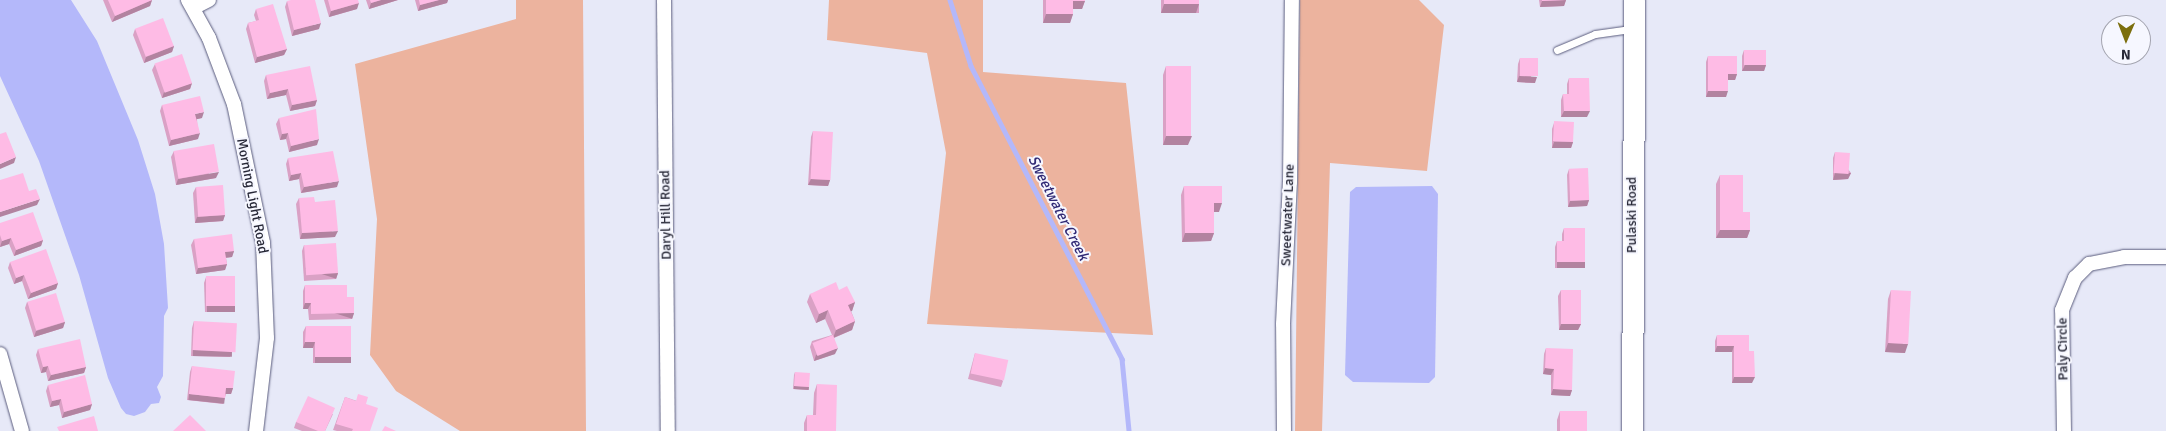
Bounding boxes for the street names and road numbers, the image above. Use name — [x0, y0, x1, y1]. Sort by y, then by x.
street label: Morning Light Road — [233, 137, 271, 255]
street label: Sweetwater Lane — [1278, 164, 1298, 266]
street label: Daryl Hill Road — [657, 170, 675, 260]
street label: Pulaski Road — [1624, 177, 1640, 253]
street label: Paly Circle — [2054, 317, 2072, 381]

